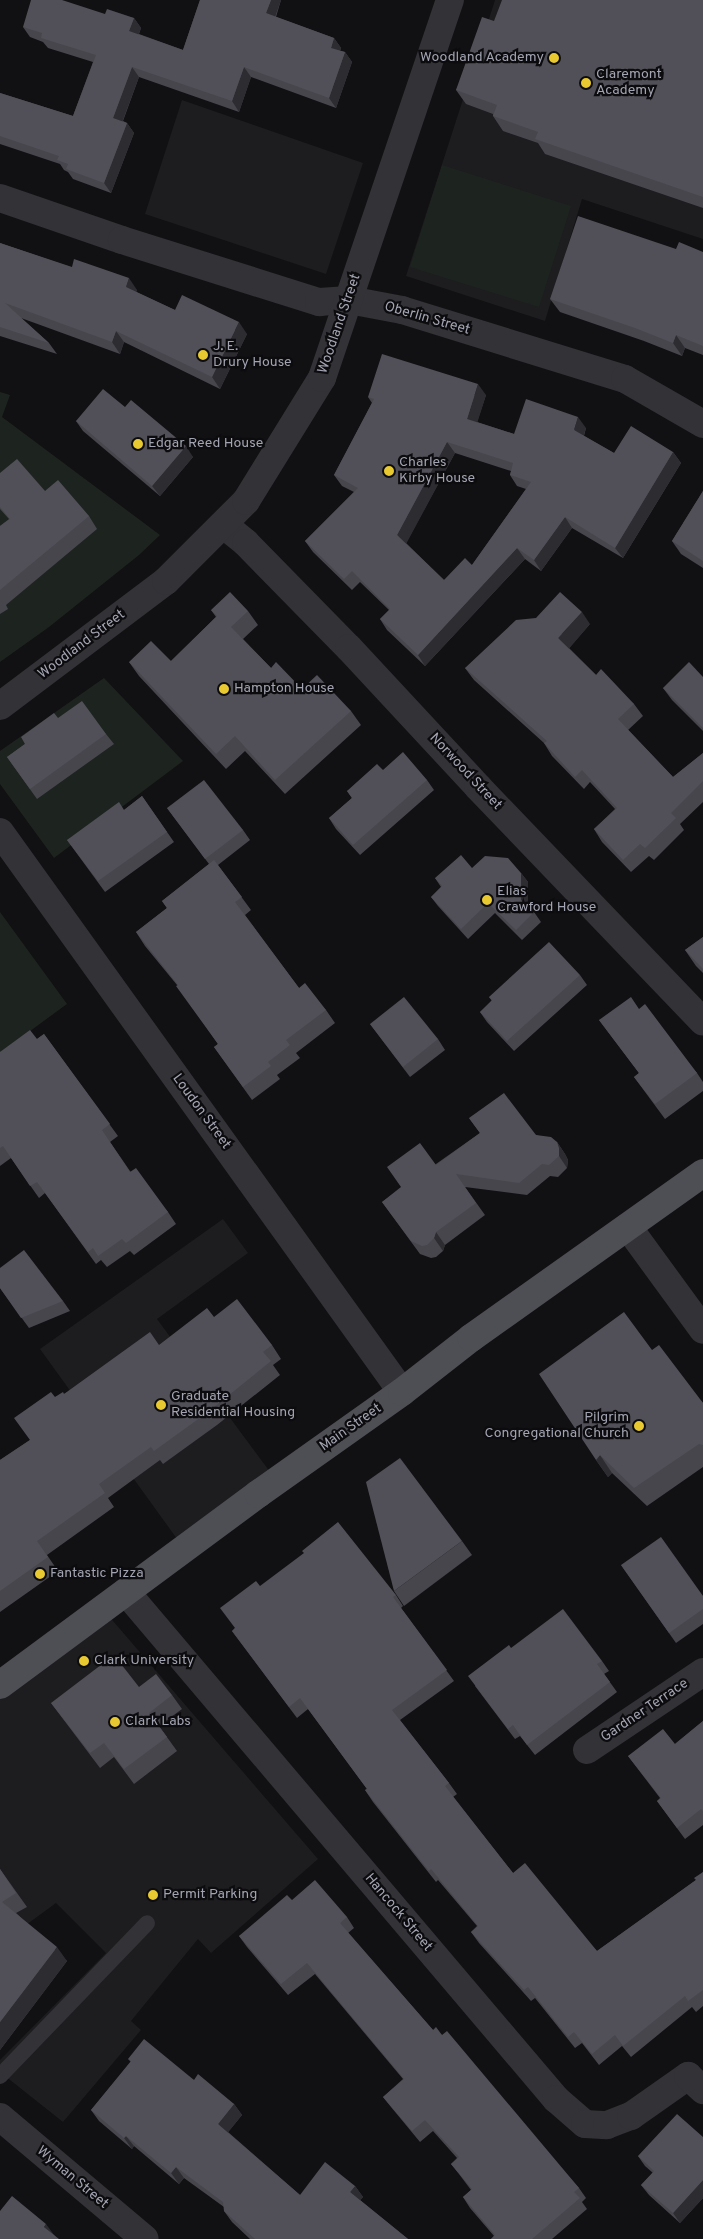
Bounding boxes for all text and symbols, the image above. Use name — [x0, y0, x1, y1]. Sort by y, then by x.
place label: Woodland Academy — [420, 50, 544, 66]
marker: Woodland Academy — [548, 52, 560, 64]
place label: Claremont Academy — [596, 67, 662, 100]
marker: Claremont Academy — [580, 77, 592, 89]
street label: Woodland Street — [315, 272, 365, 376]
street label: Oberlin Street — [382, 299, 472, 339]
place label: J. E. Drury House — [213, 339, 292, 372]
marker: J. E. Drury House — [197, 349, 209, 361]
place label: Edgar Reed House — [148, 436, 263, 452]
marker: Edgar Reed House — [132, 438, 144, 450]
place label: Charles Kirby House — [399, 455, 475, 488]
marker: Charles Kirby House — [383, 465, 395, 477]
street label: Woodland Street — [35, 607, 129, 683]
place label: Hampton House — [234, 681, 334, 697]
marker: Hampton House — [218, 683, 230, 695]
street label: Norwood Street — [425, 730, 505, 814]
place label: Elias Crawford House — [497, 884, 596, 916]
marker: Elias Crawford House — [481, 894, 493, 906]
street label: Loudon Street — [168, 1071, 234, 1153]
place label: Graduate Residential Housing — [171, 1389, 295, 1421]
marker: Graduate Residential Housing — [155, 1399, 167, 1411]
street label: Main Street — [317, 1401, 385, 1455]
place label: Pilgrim Congregational Church — [485, 1410, 629, 1442]
marker: Pilgrim Congregational Church — [633, 1420, 645, 1432]
place label: Fantastic Pizza — [50, 1566, 144, 1582]
marker: Fantastic Pizza — [34, 1568, 46, 1580]
place label: Clark University — [94, 1653, 194, 1669]
marker: Clark University — [78, 1655, 90, 1667]
street label: Gardner Terrace — [598, 1676, 692, 1746]
place label: Clark Labs — [125, 1714, 191, 1730]
marker: Clark Labs — [109, 1716, 121, 1728]
street label: Hancock Street — [361, 1871, 435, 1955]
place label: Permit Parking — [163, 1887, 257, 1903]
marker: Permit Parking — [147, 1889, 159, 1901]
street label: Wyman Street — [33, 2143, 111, 2213]

